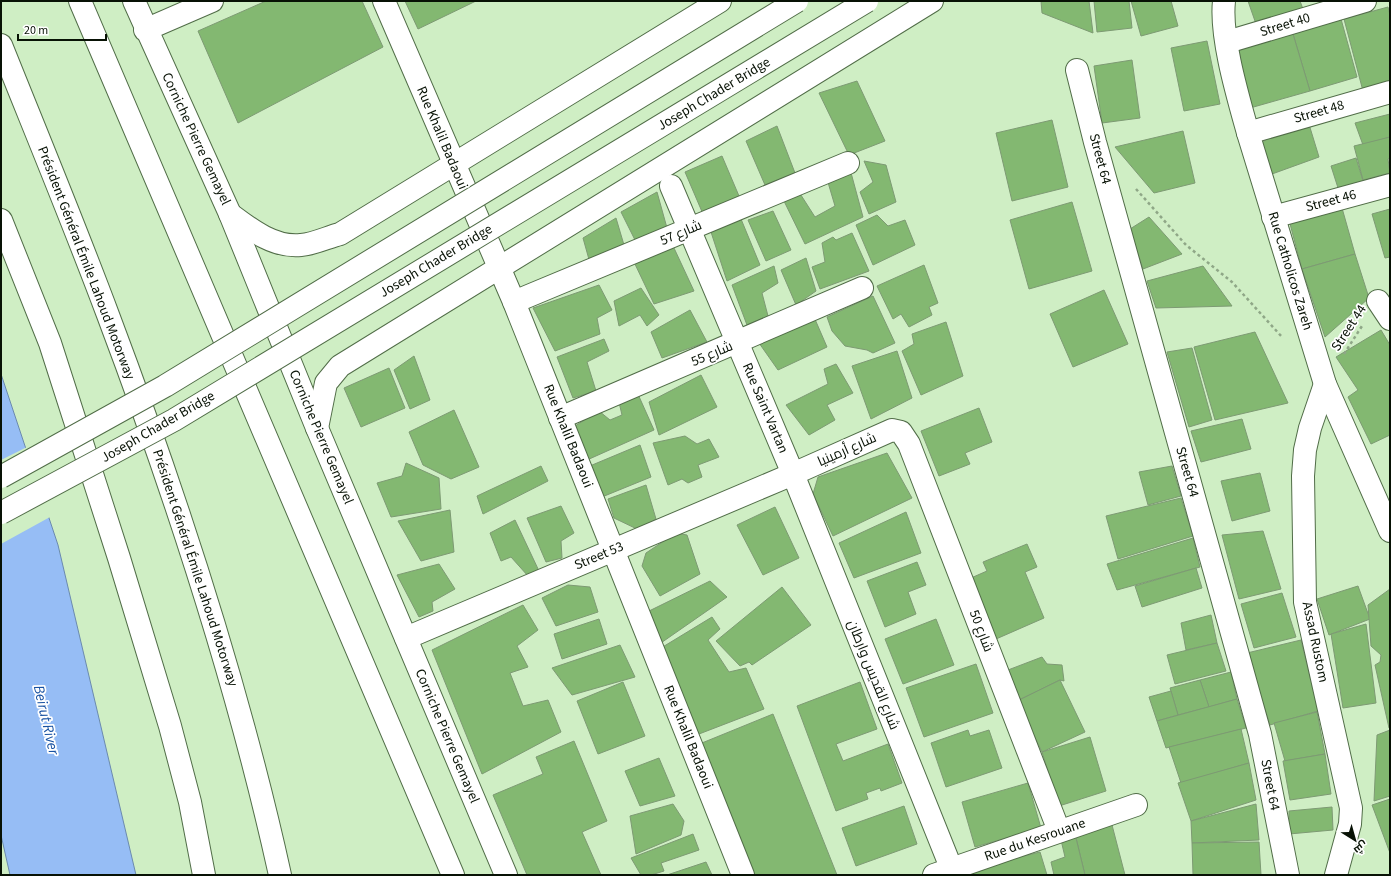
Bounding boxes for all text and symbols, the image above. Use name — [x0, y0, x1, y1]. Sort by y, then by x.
street label: Street 40 — [1257, 8, 1313, 42]
scale bar — [18, 16, 106, 42]
text: 20 m — [24, 22, 48, 39]
street label: Joseph Chader Bridge — [654, 52, 774, 136]
street label: Corniche Pierre Gemayel — [156, 69, 236, 209]
street label: Rue Khalil Badaoui — [411, 83, 473, 193]
street label: Street 48 — [1291, 95, 1347, 129]
street label: Street 64 — [1084, 131, 1116, 187]
street label: Président Général Émile Lahoud Motorway — [32, 144, 140, 383]
street label: Street 46 — [1303, 185, 1359, 217]
street label: Rue Catholicos Zareh — [1262, 209, 1318, 333]
street label: شارع 57 — [657, 215, 705, 251]
street label: Joseph Chader Bridge — [376, 219, 496, 303]
street label: Street 44 — [1327, 301, 1372, 355]
street label: شارع 55 — [688, 336, 736, 372]
street label: Rue Saint Vartan — [737, 360, 793, 456]
street label: Corniche Pierre Gemayel — [284, 367, 359, 508]
street label: Rue Khalil Badaoui — [538, 381, 598, 491]
street label: Joseph Chader Bridge — [97, 386, 219, 468]
street label: شارع أرمينيا — [814, 428, 880, 472]
street label: Street 64 — [1170, 444, 1204, 500]
street label: Président Général Émile Lahoud Motorway — [147, 447, 243, 690]
street label: Street 53 — [571, 537, 627, 575]
street label: Assad Rustom — [1297, 600, 1333, 684]
street label: شارع 50 — [964, 607, 998, 655]
street label: شارع القديس وارطان — [842, 617, 904, 733]
street label: Corniche Pierre Gemayel — [410, 666, 485, 807]
street label: Rue Khalil Badaoui — [658, 682, 718, 792]
water label: Beirut River — [28, 683, 64, 758]
street label: Street 64 — [1255, 758, 1285, 812]
street label: Rue du Kesrouane — [982, 813, 1088, 867]
north arrow — [1335, 820, 1375, 860]
text: ش — [1351, 837, 1371, 858]

